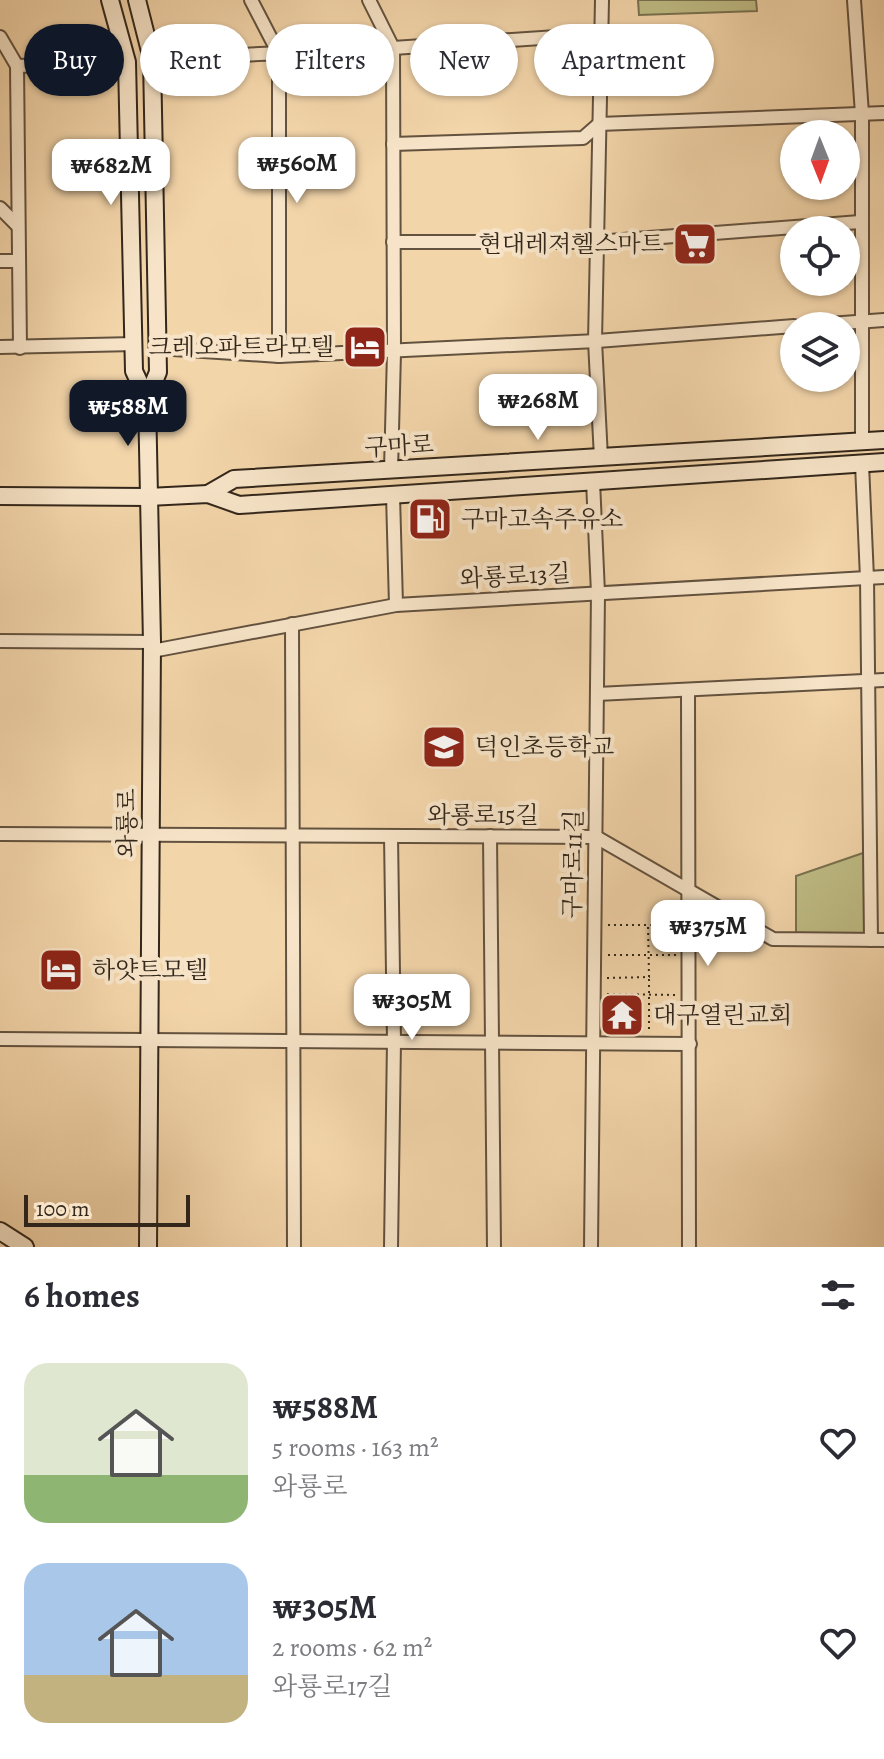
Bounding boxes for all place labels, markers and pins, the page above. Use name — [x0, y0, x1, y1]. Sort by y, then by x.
pin: ₩560M — [241, 137, 353, 205]
pin: ₩682M — [55, 139, 167, 207]
supermarket icon: 현대레져헬스마트 — [671, 220, 719, 268]
place label: 현대레져헬스마트 — [479, 228, 664, 260]
hotel icon: 크레오파트라모텔 — [341, 323, 389, 371]
place label: 크레오파트라모텔 — [149, 331, 334, 363]
pin: ₩268M — [482, 374, 594, 442]
pin: ₩588M — [72, 380, 184, 448]
fuel station icon: 구마고속주유소 — [406, 495, 454, 543]
place label: 구마고속주유소 — [461, 503, 623, 535]
school or university icon: 덕인초등학교 — [420, 723, 468, 771]
place label: 덕인초등학교 — [475, 731, 614, 763]
pin: ₩375M — [652, 900, 764, 968]
hotel icon: 하얏트모텔 — [37, 946, 85, 994]
place label: 하얏트모텔 — [92, 954, 208, 986]
pin: ₩305M — [356, 974, 468, 1042]
temple icon: 대구열린교회 — [598, 991, 646, 1039]
place label: 대구열린교회 — [653, 999, 792, 1031]

